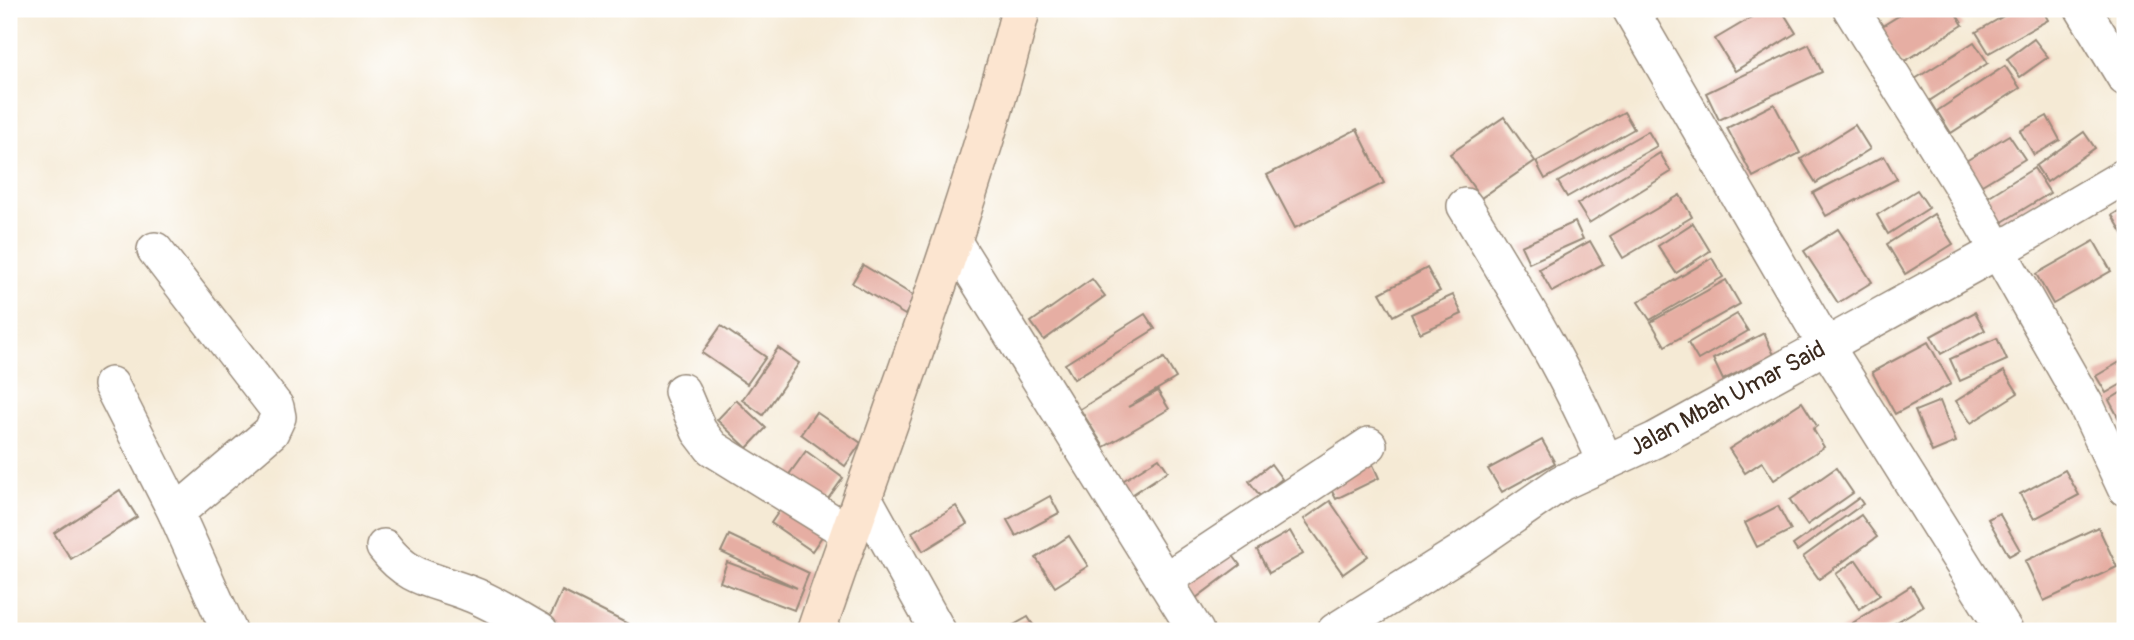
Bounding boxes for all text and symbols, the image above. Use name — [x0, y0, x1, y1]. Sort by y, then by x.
street label: Jalan Mbah Umar Said — [1624, 335, 1830, 462]

